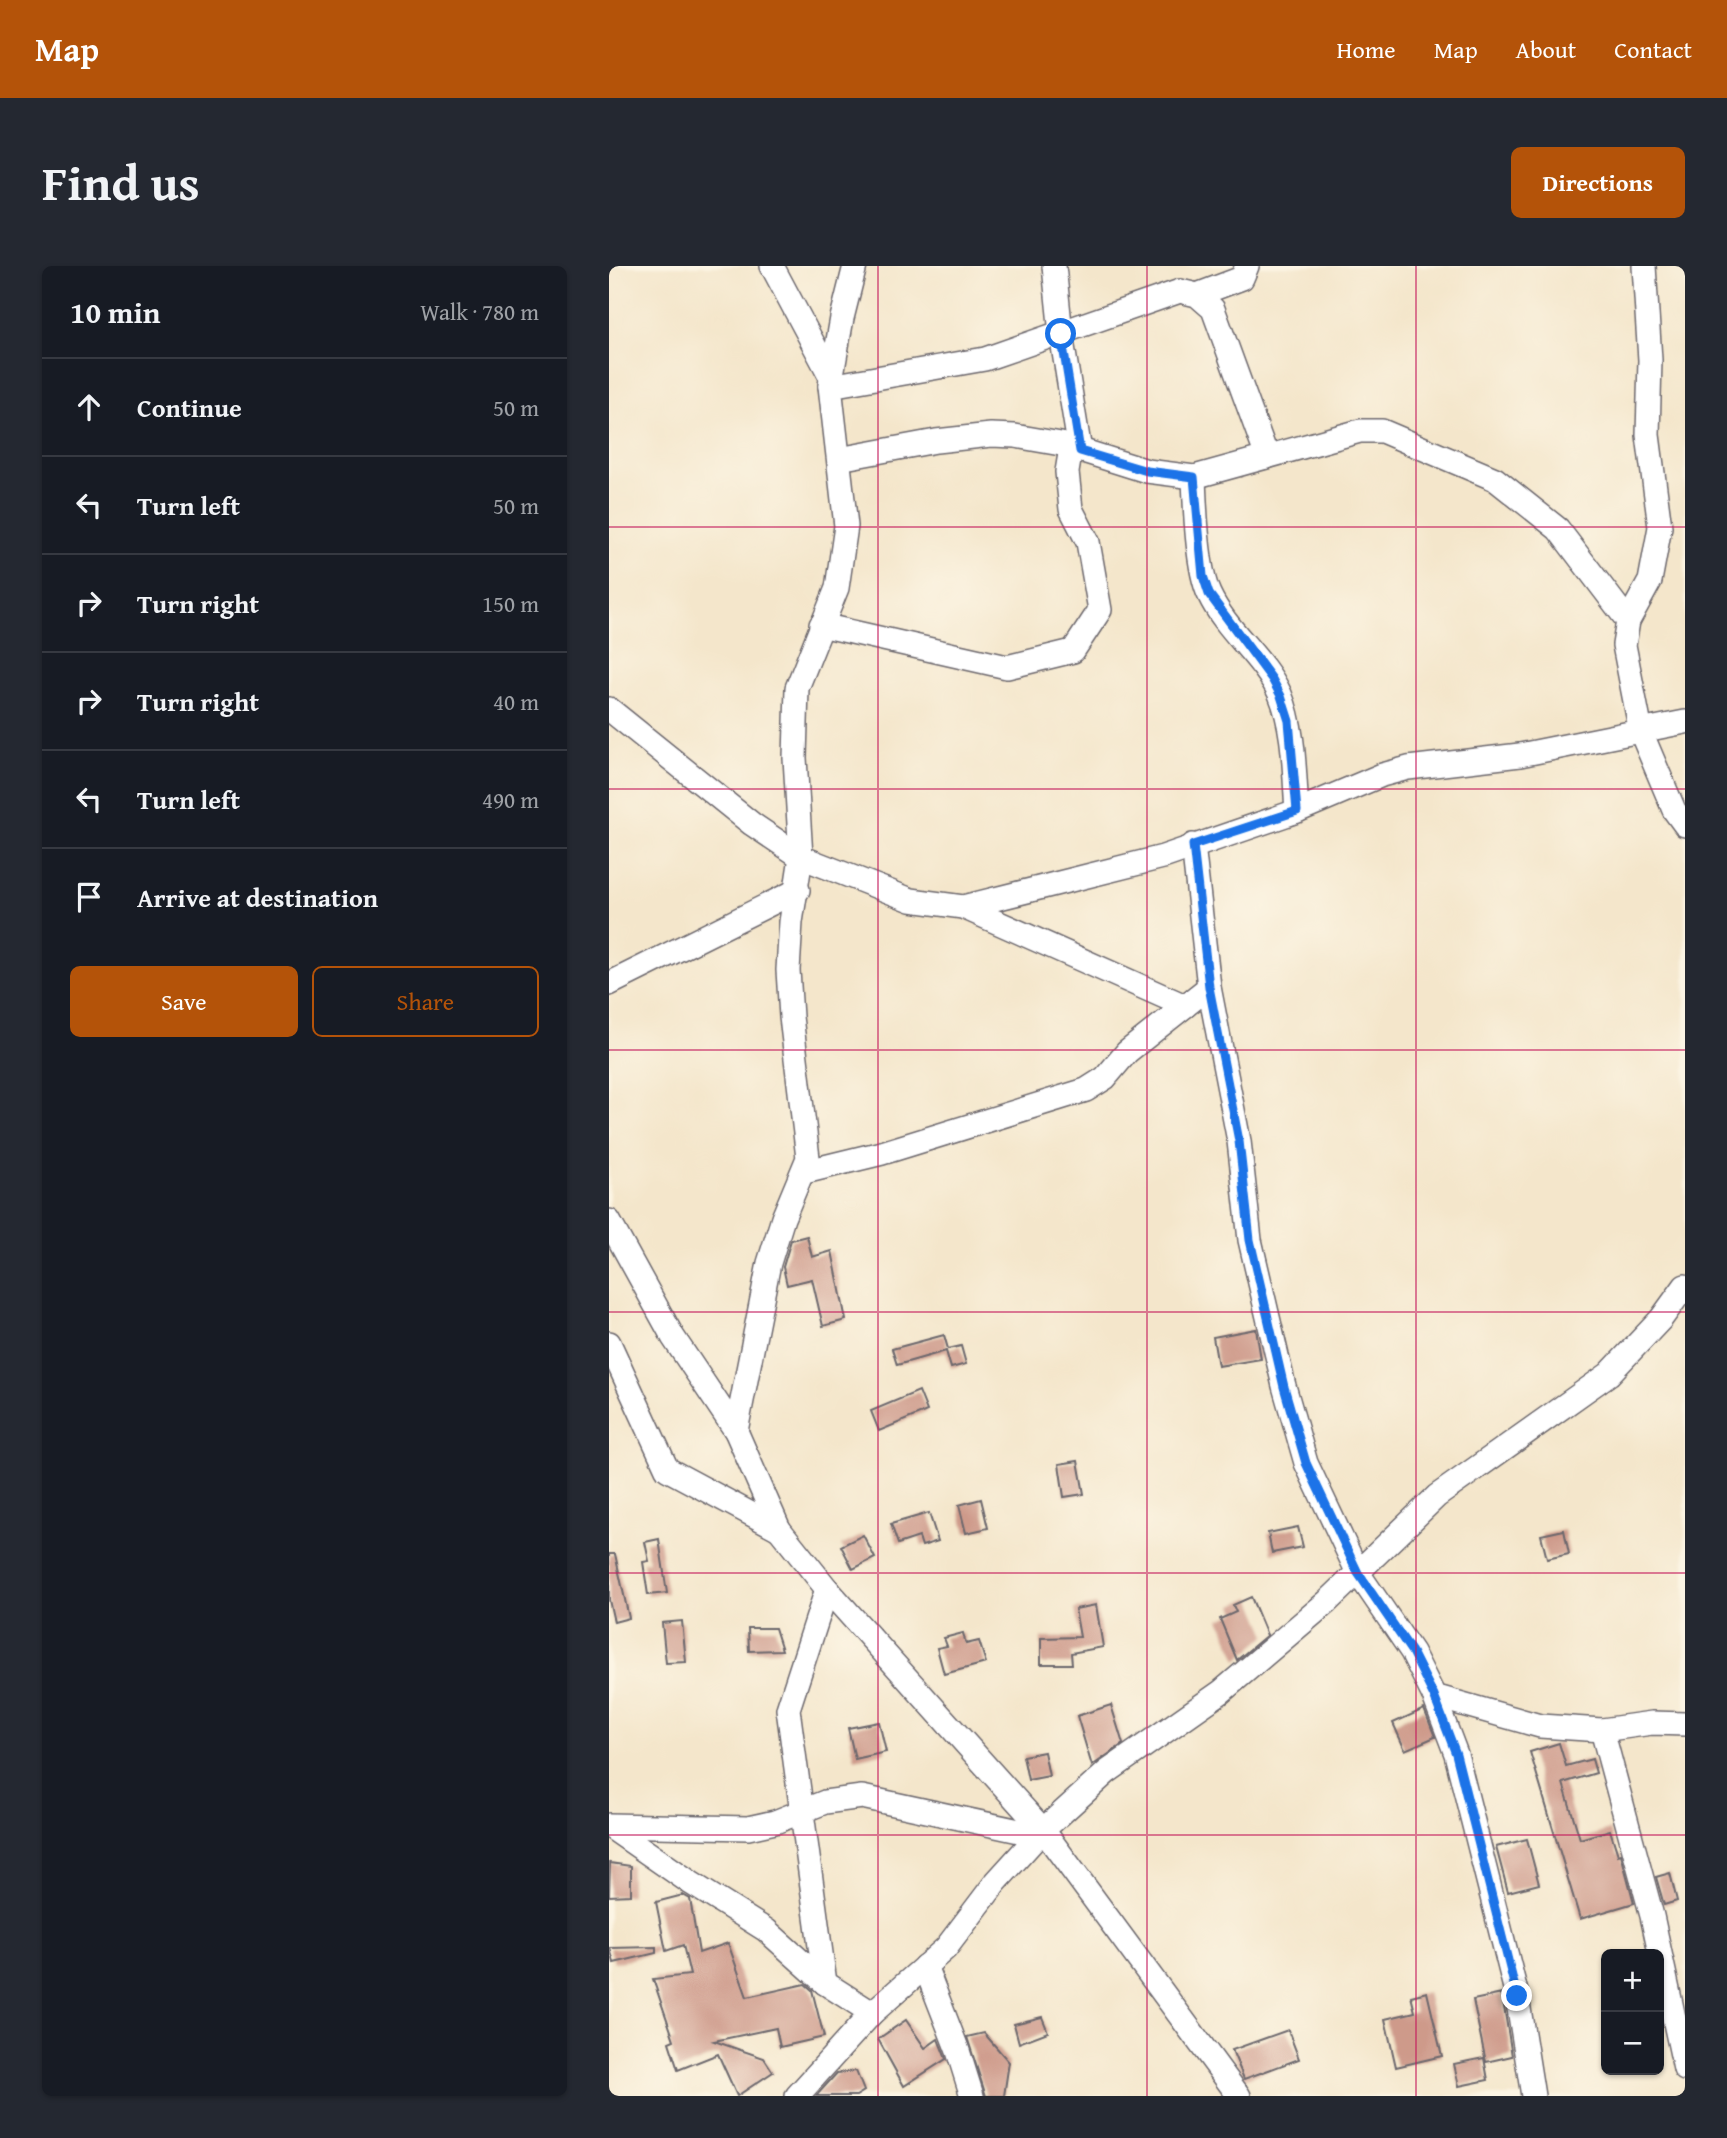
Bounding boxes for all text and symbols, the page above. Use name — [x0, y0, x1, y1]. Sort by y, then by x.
text: Map — [35, 25, 99, 73]
text: Home — [1337, 32, 1396, 67]
text: Map — [1434, 32, 1478, 67]
text: About — [1516, 32, 1576, 67]
text: Contact — [1614, 32, 1692, 67]
text: Find us — [42, 146, 200, 218]
button: Directions — [1511, 147, 1685, 218]
text: 10 min — [70, 290, 160, 334]
text: Walk · 780 m — [420, 295, 539, 328]
route start — [1045, 318, 1076, 349]
icon: ahead — [70, 388, 108, 426]
text: Continue — [137, 388, 242, 427]
text: 50 m — [493, 391, 539, 424]
icon: left — [70, 486, 108, 524]
text: Turn left — [137, 486, 240, 525]
text: 50 m — [493, 489, 539, 522]
icon: right — [70, 584, 108, 622]
text: Turn right — [137, 584, 259, 623]
text: 150 m — [482, 587, 539, 620]
icon: right — [70, 682, 108, 720]
text: Turn right — [137, 682, 259, 721]
text: 40 m — [493, 685, 539, 718]
icon: left — [70, 780, 108, 818]
text: Turn left — [137, 780, 240, 819]
text: 490 m — [482, 783, 539, 816]
icon: arrive — [70, 878, 108, 916]
text: Arrive at destination — [137, 878, 378, 917]
button: Save — [70, 966, 298, 1037]
button: Share — [312, 966, 539, 1037]
map controls — [1601, 1949, 1664, 2075]
button: + — [1601, 1949, 1664, 2012]
route end — [1501, 1980, 1532, 2011]
button: − — [1601, 2012, 1664, 2075]

